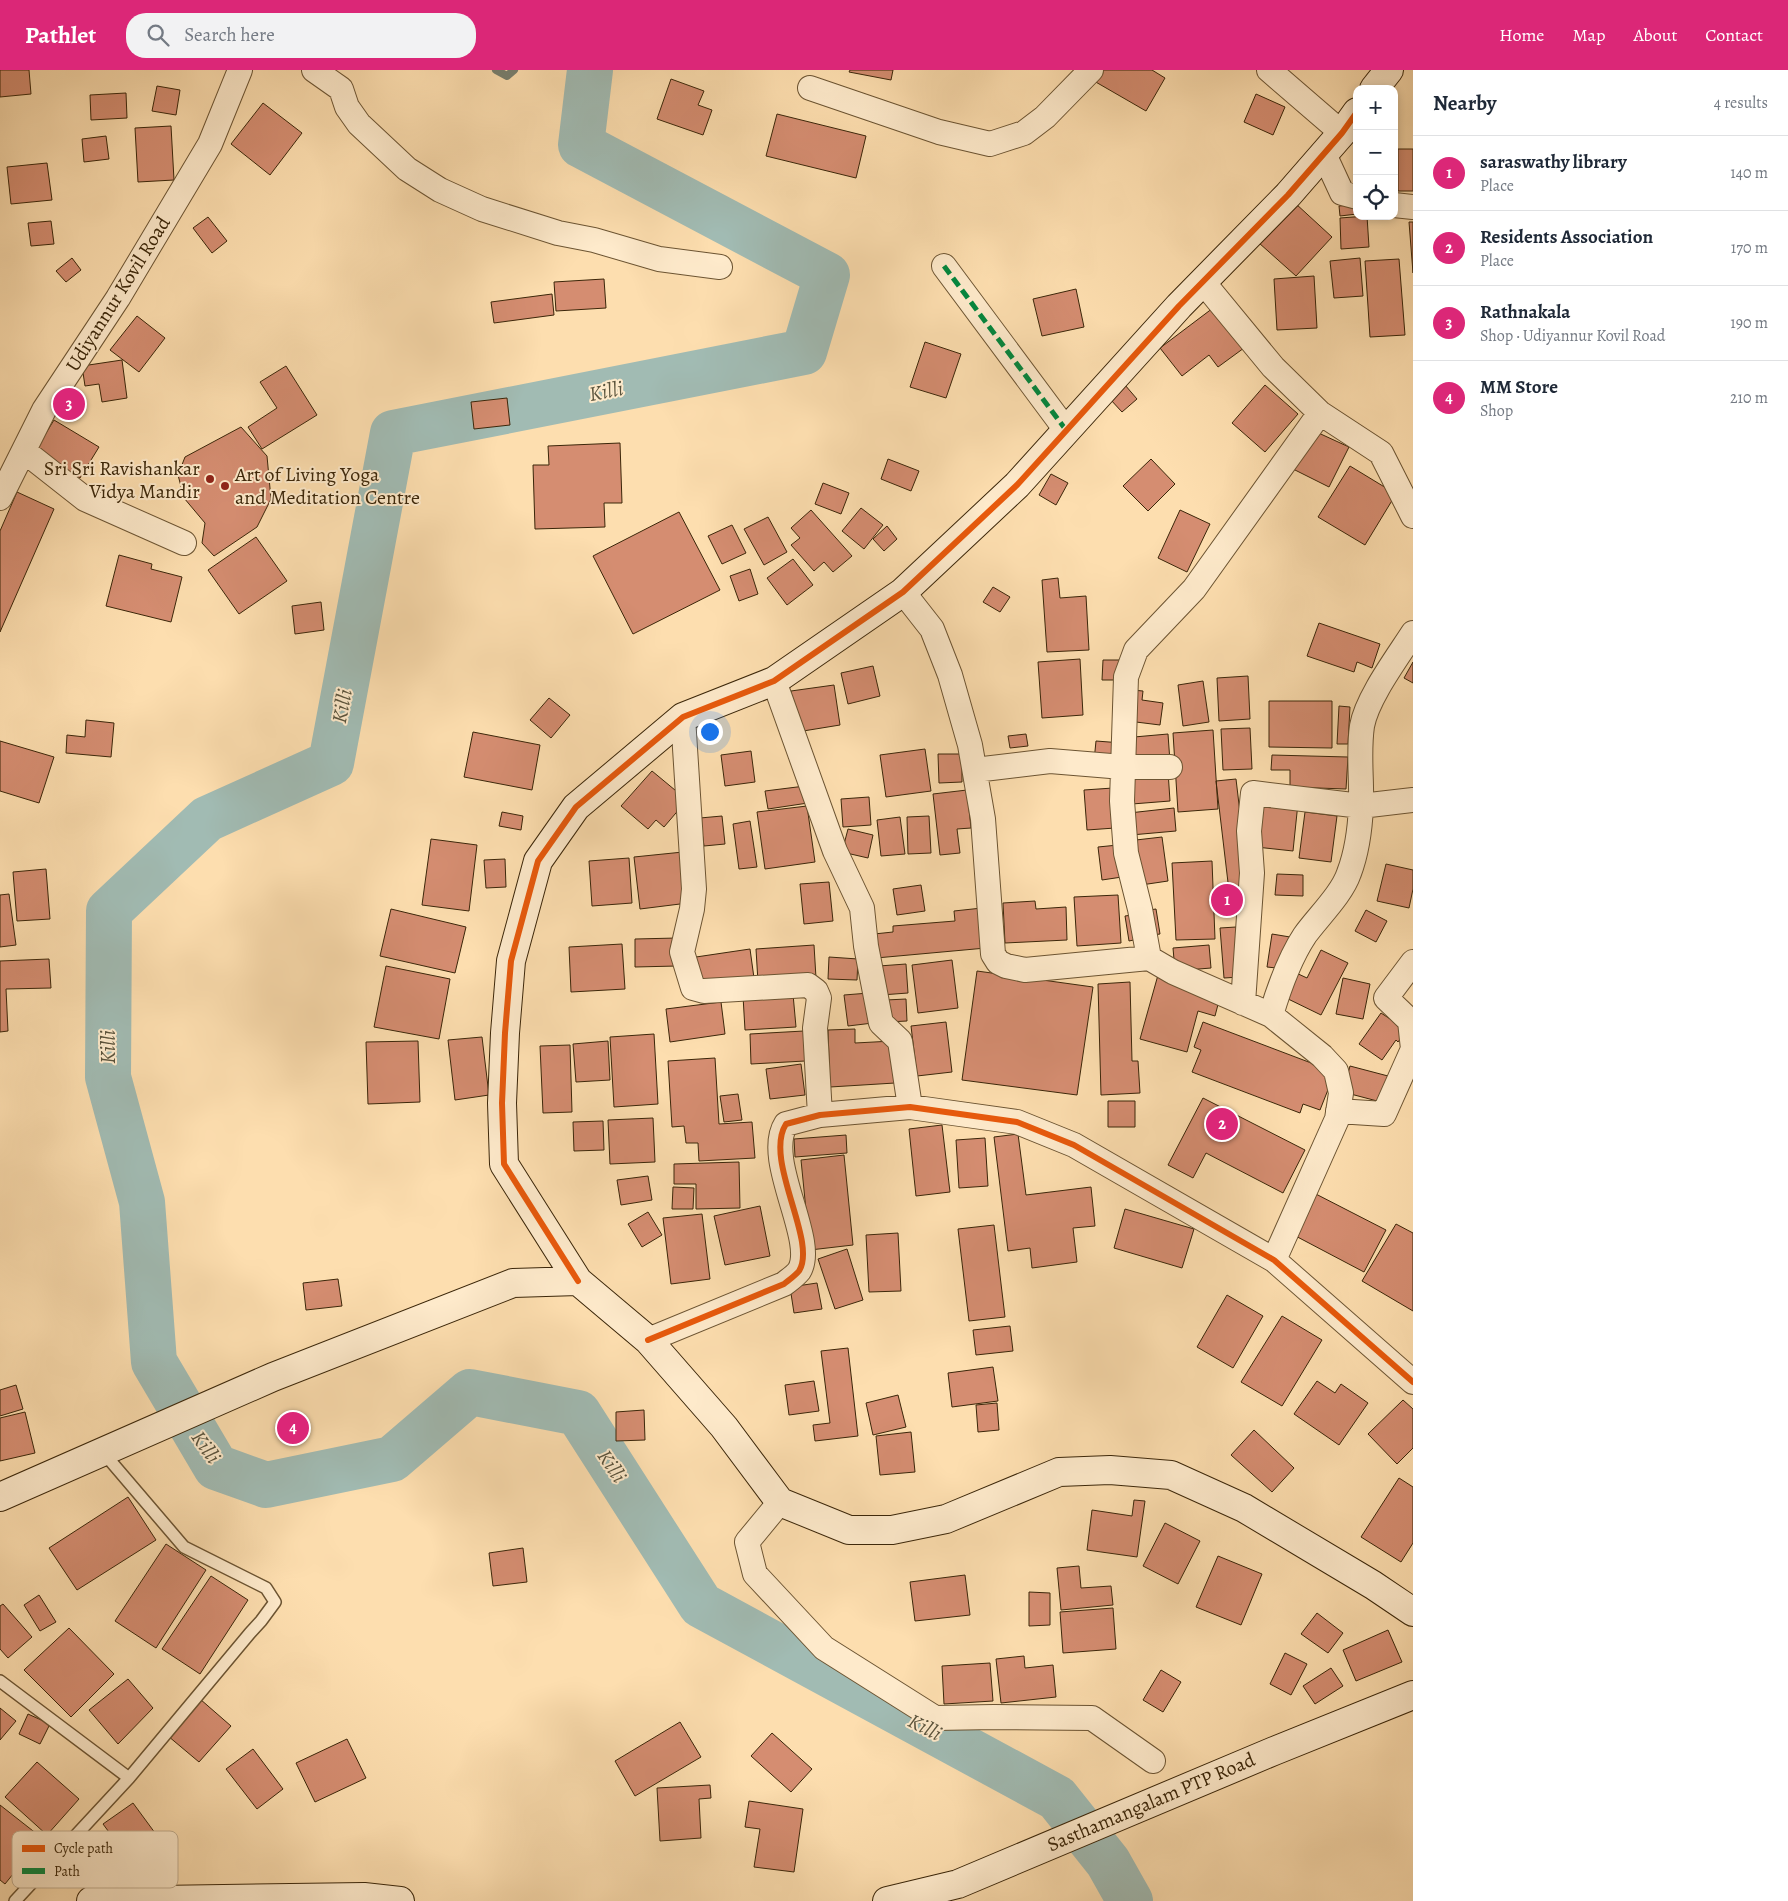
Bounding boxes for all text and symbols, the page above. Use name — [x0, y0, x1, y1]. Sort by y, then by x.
search box — [126, 13, 476, 58]
text: Pathlet — [25, 19, 96, 51]
icon: search — [144, 21, 172, 49]
text: Search here — [184, 22, 275, 48]
text: Home — [1499, 23, 1544, 47]
text: Map — [1572, 23, 1605, 47]
text: About — [1633, 23, 1677, 47]
text: Contact — [1705, 23, 1763, 47]
map controls — [1353, 85, 1398, 220]
button: + — [1353, 85, 1398, 130]
text: Nearby — [1433, 89, 1496, 117]
text: 4 results — [1714, 92, 1768, 114]
button: − — [1353, 130, 1398, 175]
text: saraswathy library — [1480, 149, 1627, 175]
text: 1 — [1446, 162, 1452, 184]
text: 140 m — [1730, 162, 1768, 184]
button: locate — [1353, 175, 1398, 220]
text: Place — [1480, 175, 1514, 197]
street label: Udiyannur Kovil Road — [59, 211, 177, 377]
text: Residents Association — [1480, 224, 1653, 250]
text: 2 — [1445, 237, 1453, 259]
text: 170 m — [1731, 237, 1768, 259]
text: Place — [1480, 250, 1514, 272]
text: Rathnakala — [1480, 299, 1571, 325]
text: 3 — [1446, 312, 1452, 334]
text: 190 m — [1730, 312, 1768, 334]
text: Shop · Udiyannur Kovil Road — [1480, 325, 1665, 347]
water label: Killi — [587, 374, 625, 408]
text: MM Store — [1480, 374, 1558, 400]
pin: 3 — [53, 385, 85, 423]
text: 4 — [1445, 387, 1453, 409]
text: 210 m — [1730, 387, 1768, 409]
text: Shop — [1480, 400, 1513, 422]
place label: Sri Sri Ravishankar Vidya Mandir — [44, 455, 200, 505]
place label: Art of Living Yoga and Meditation Centre — [234, 461, 420, 511]
marker: Sri Sri Ravishankar Vidya Mandir — [204, 473, 216, 485]
marker: Art of Living Yoga and Meditation Centre — [219, 480, 231, 492]
water label: Killi — [325, 687, 359, 725]
your location — [697, 719, 723, 745]
pin: 1 — [1211, 881, 1243, 919]
water label: Killi — [94, 1030, 122, 1064]
pin: 2 — [1206, 1105, 1238, 1143]
pin: 4 — [277, 1409, 309, 1447]
water label: Killi — [185, 1425, 227, 1469]
water label: Killi — [591, 1444, 633, 1488]
water label: Killi — [903, 1707, 947, 1747]
street label: Sasthamangalam PTP Road — [1043, 1746, 1259, 1858]
legend — [12, 1831, 178, 1888]
text: Cycle path — [54, 1839, 114, 1858]
text: Path — [54, 1862, 81, 1881]

